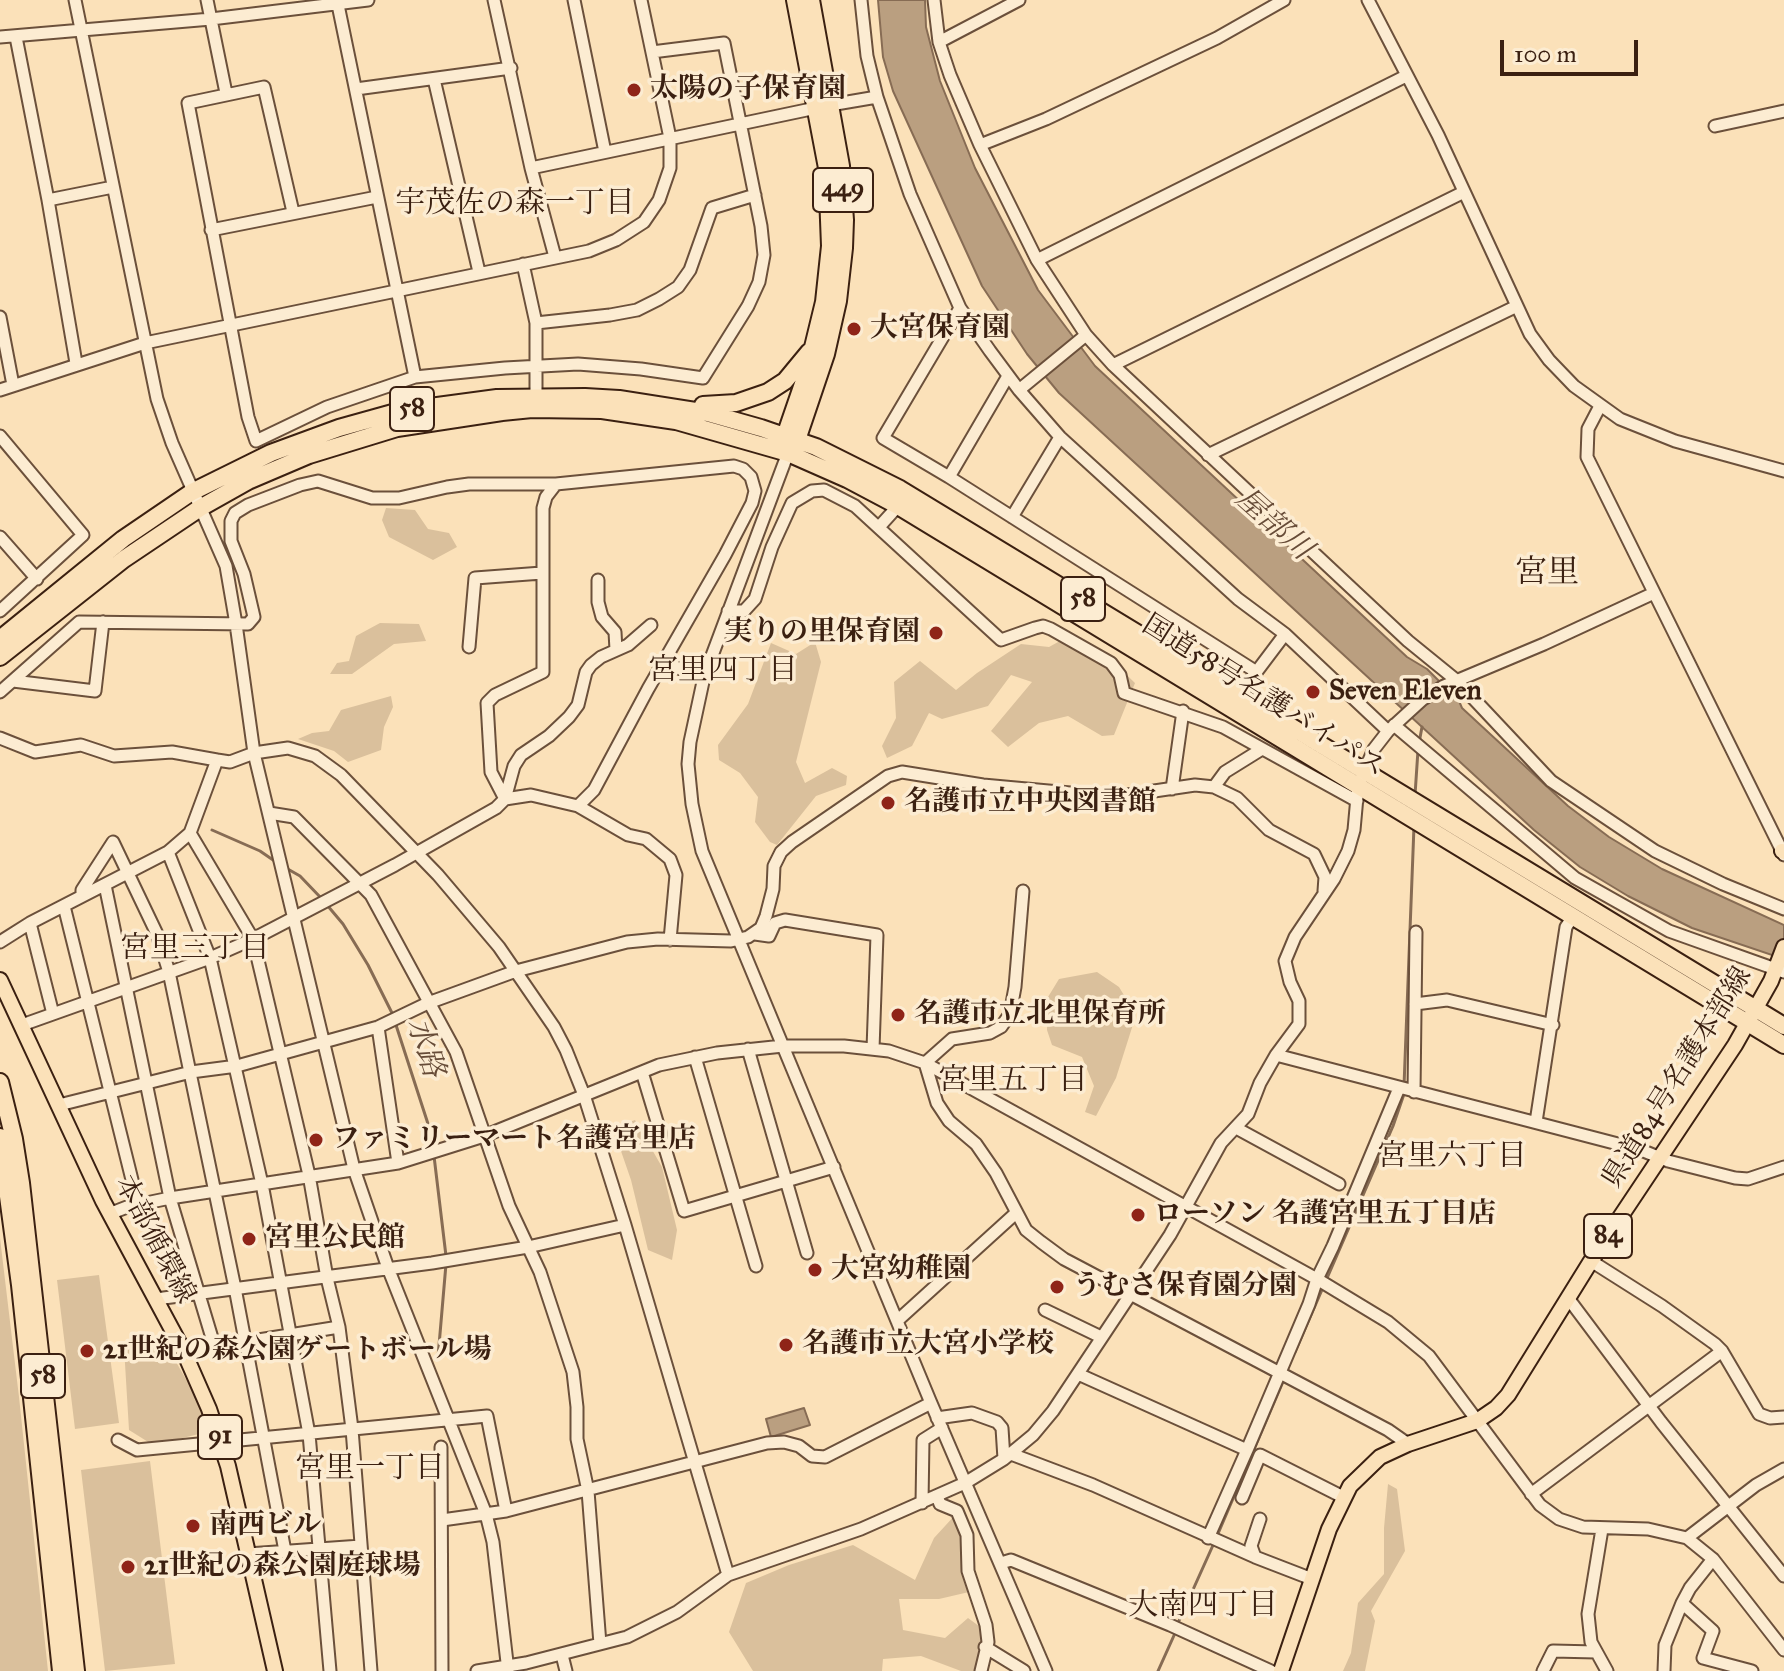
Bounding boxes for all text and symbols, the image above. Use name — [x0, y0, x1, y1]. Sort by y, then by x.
scale bar — [1504, 24, 1642, 74]
text: 100 m — [1514, 39, 1577, 69]
place label: 太陽の子保育園 — [650, 73, 846, 107]
marker: 太陽の子保育園 — [625, 81, 643, 99]
road number: 449 — [813, 168, 873, 212]
district label: 宇茂佐の森一丁目 — [395, 187, 635, 223]
place label: 大宮保育園 — [870, 312, 1010, 346]
marker: 大宮保育園 — [845, 320, 863, 338]
road number: 58 — [390, 387, 434, 431]
water label: 屋部川 — [1228, 482, 1318, 568]
district label: 宮里 — [1515, 555, 1579, 593]
road number: 58 — [1061, 577, 1105, 621]
street label: 国道58号名護バイパス — [1135, 609, 1391, 785]
place label: 実りの里保育園 — [724, 616, 920, 650]
marker: 実りの里保育園 — [927, 624, 945, 642]
district label: 宮里四丁目 — [648, 654, 798, 690]
place label: Seven Eleven — [1329, 675, 1482, 709]
marker: Seven Eleven — [1304, 683, 1322, 701]
place label: 名護市立中央図書館 — [904, 786, 1156, 820]
marker: 名護市立中央図書館 — [879, 794, 897, 812]
district label: 宮里三丁目 — [120, 932, 270, 968]
street label: 県道84号名護本部線 — [1596, 961, 1760, 1195]
place label: 名護市立北里保育所 — [914, 998, 1166, 1032]
marker: 名護市立北里保育所 — [889, 1006, 907, 1024]
water label: 水路 — [398, 1014, 450, 1082]
district label: 宮里五丁目 — [938, 1064, 1088, 1100]
place label: ファミリーマート名護宮里店 — [332, 1123, 696, 1157]
marker: ファミリーマート名護宮里店 — [307, 1131, 325, 1149]
district label: 宮里六丁目 — [1377, 1140, 1527, 1176]
street label: 本部循環線 — [106, 1170, 202, 1310]
place label: ローソン 名護宮里五丁目店 — [1154, 1198, 1496, 1232]
marker: ローソン 名護宮里五丁目店 — [1129, 1206, 1147, 1224]
road number: 84 — [1584, 1214, 1632, 1258]
place label: 宮里公民館 — [265, 1222, 405, 1256]
marker: 宮里公民館 — [240, 1230, 258, 1248]
place label: 大宮幼稚園 — [831, 1253, 971, 1287]
marker: 大宮幼稚園 — [806, 1261, 824, 1279]
place label: うむさ保育園分園 — [1073, 1270, 1297, 1304]
marker: うむさ保育園分園 — [1048, 1278, 1066, 1296]
place label: 名護市立大宮小学校 — [802, 1328, 1054, 1362]
place label: 21世紀の森公園ゲートボール場 — [103, 1334, 492, 1368]
marker: 名護市立大宮小学校 — [777, 1336, 795, 1354]
marker: 21世紀の森公園ゲートボール場 — [78, 1342, 96, 1360]
road number: 58 — [21, 1354, 65, 1398]
road number: 91 — [198, 1415, 242, 1459]
district label: 宮里一丁目 — [295, 1452, 445, 1488]
place label: 南西ビル — [209, 1509, 321, 1543]
marker: 南西ビル — [184, 1517, 202, 1535]
place label: 21世紀の森公園庭球場 — [144, 1550, 421, 1584]
marker: 21世紀の森公園庭球場 — [119, 1558, 137, 1576]
district label: 大南四丁目 — [1128, 1589, 1278, 1625]

